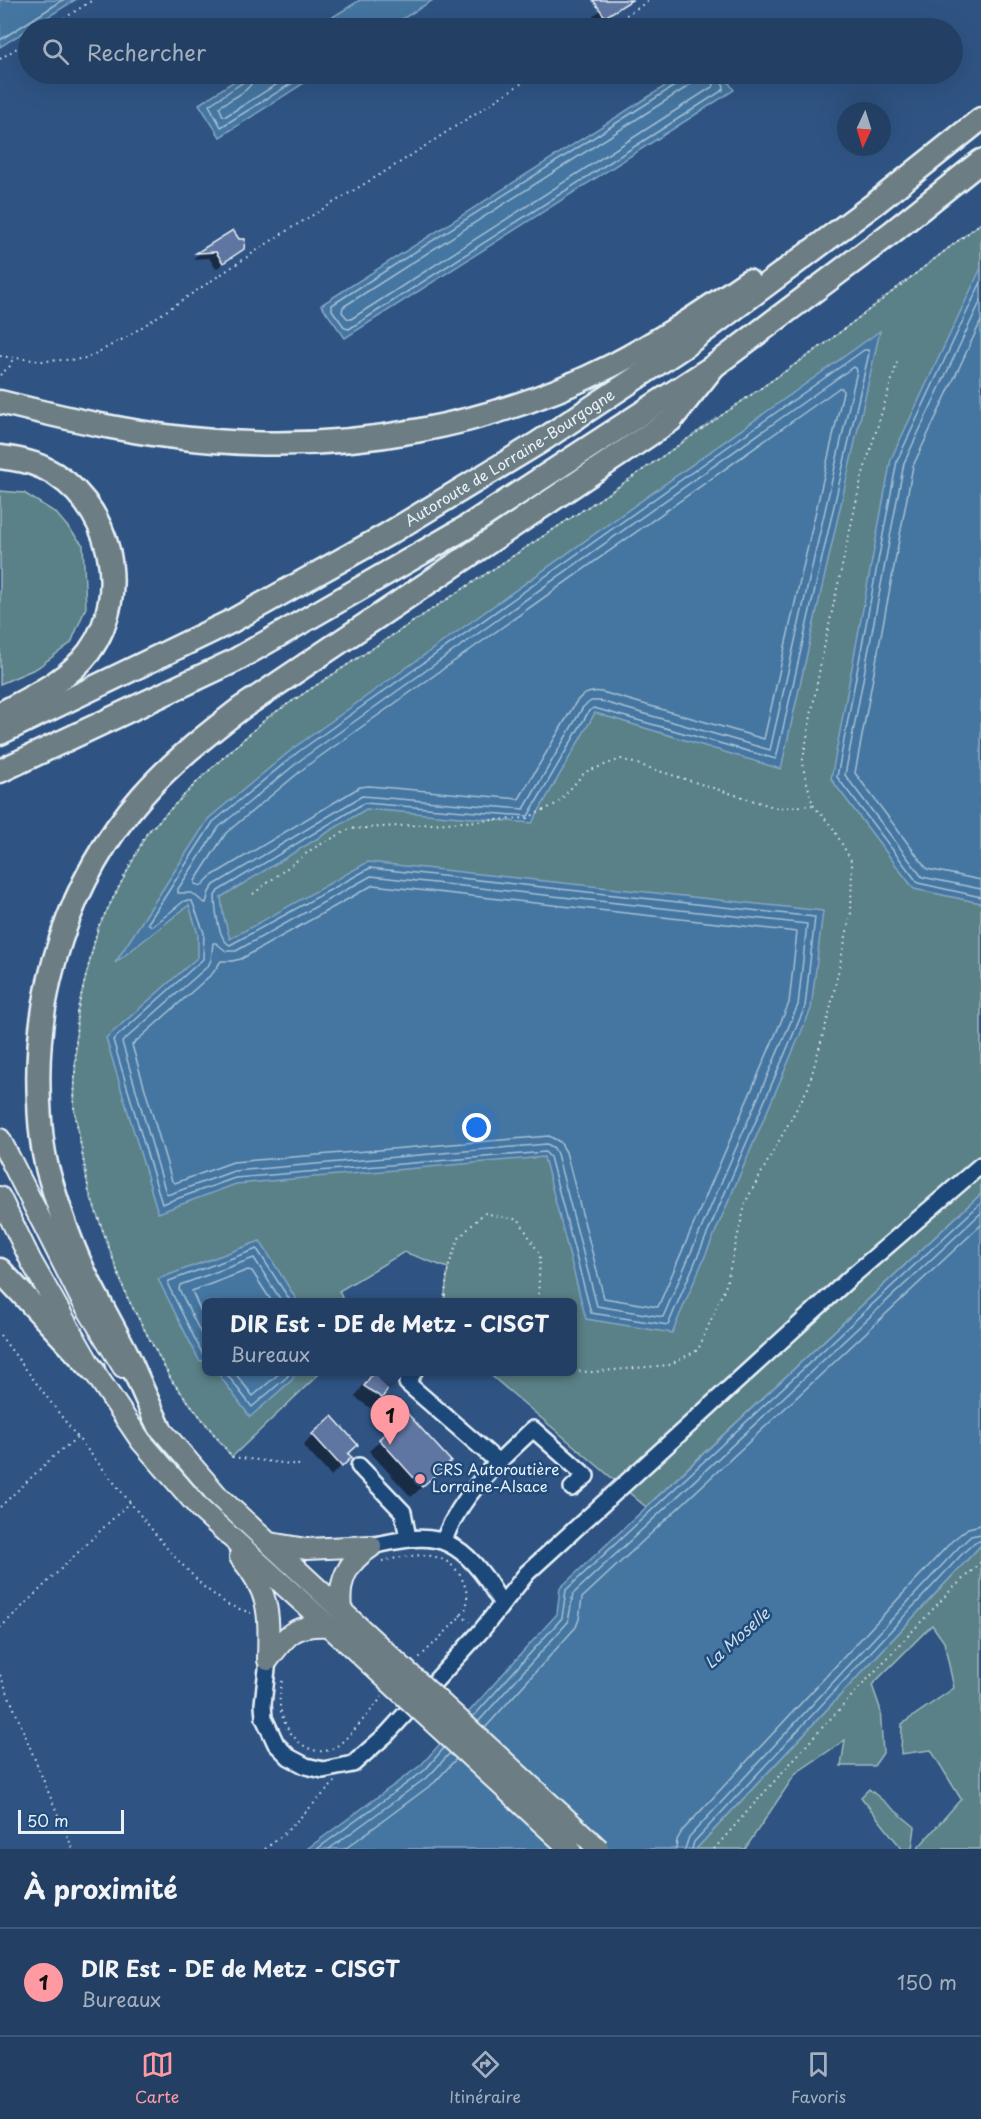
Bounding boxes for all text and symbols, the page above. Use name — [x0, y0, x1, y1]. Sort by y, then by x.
search box — [18, 18, 963, 84]
icon: search — [39, 35, 72, 68]
text: Rechercher — [87, 35, 206, 68]
north arrow — [837, 102, 891, 156]
street label: Autoroute de Lorraine-Bourgogne — [400, 382, 619, 531]
your location — [462, 1113, 491, 1142]
popup — [202, 1298, 577, 1376]
text: DIR Est - DE de Metz - CISGT — [230, 1306, 549, 1339]
text: Bureaux — [230, 1339, 310, 1369]
pin: 1 — [370, 1396, 410, 1445]
place label: CRS Autoroutière Lorraine-Alsace — [432, 1457, 559, 1497]
marker: CRS Autoroutière Lorraine-Alsace — [413, 1472, 427, 1486]
water label: La Moselle — [698, 1600, 775, 1673]
scale bar — [18, 1807, 124, 1834]
text: 50 m — [27, 1808, 68, 1832]
text: À proximité — [24, 1869, 178, 1908]
text: DIR Est - DE de Metz - CISGT — [81, 1951, 400, 1984]
text: 1 — [39, 1967, 48, 1997]
text: 150 m — [897, 1967, 957, 1997]
text: Bureaux — [81, 1984, 161, 2014]
tab: Carte — [135, 2048, 179, 2108]
tab: Itinéraire — [449, 2048, 521, 2108]
tab: Favoris — [791, 2048, 846, 2108]

